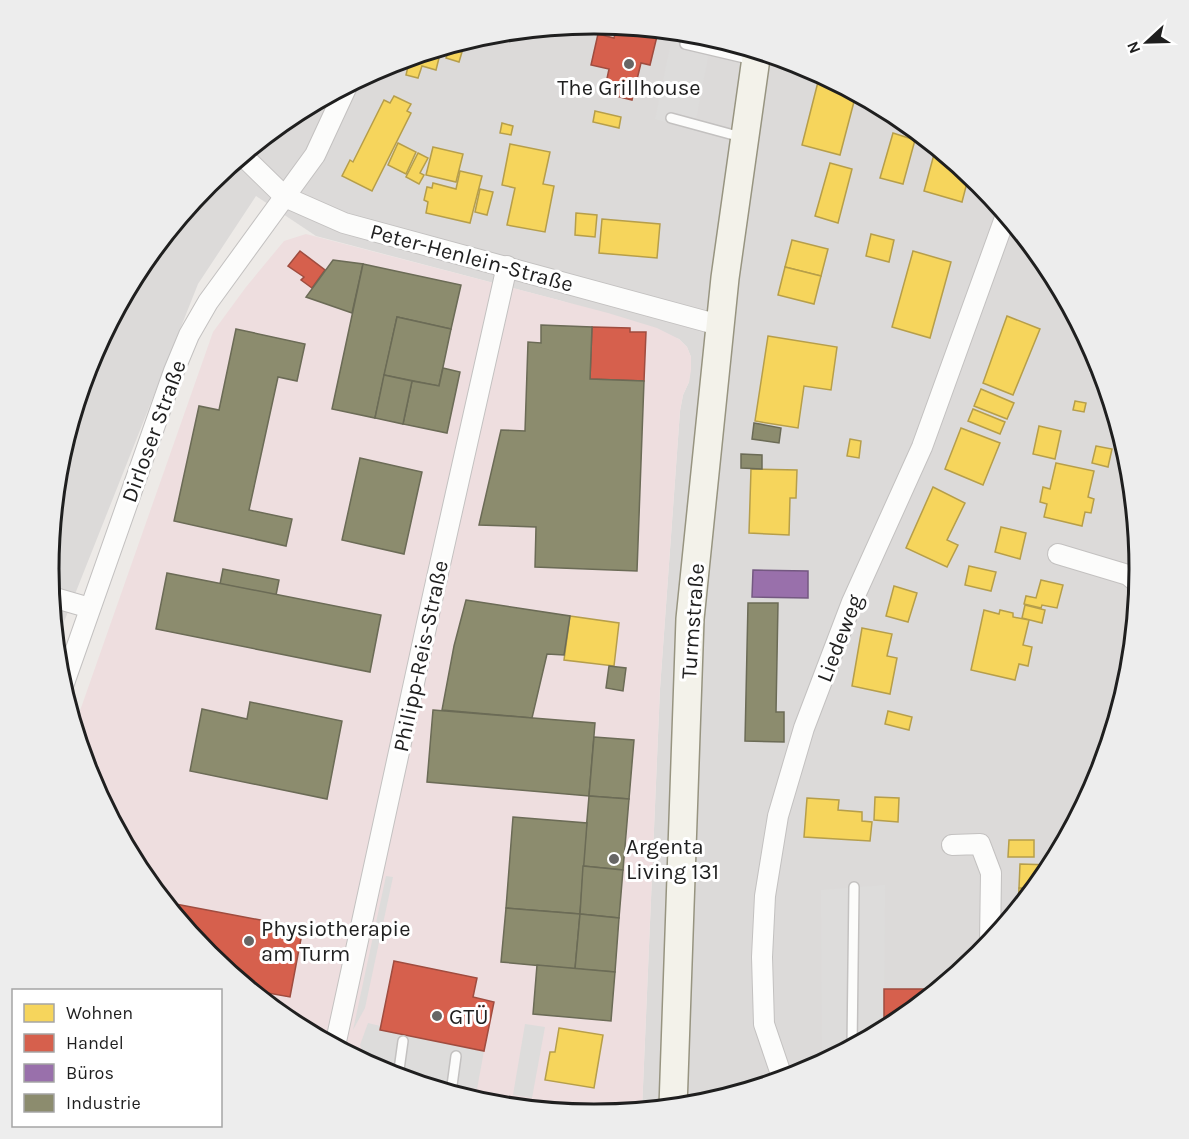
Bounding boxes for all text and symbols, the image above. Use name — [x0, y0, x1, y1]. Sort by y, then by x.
north arrow — [1117, 12, 1177, 72]
text: N — [1123, 39, 1145, 56]
marker: The Grillhouse — [622, 57, 636, 71]
place label: The Grillhouse — [557, 75, 701, 101]
street label: Peter-Henlein-Straße — [367, 218, 576, 298]
street label: Dirloser Straße — [116, 357, 192, 506]
street label: Philipp-Reis-Straße — [388, 558, 454, 754]
street label: Turmstraße — [676, 562, 710, 680]
street label: Liedeweg — [811, 590, 869, 686]
place label: Argenta Living 131 — [626, 834, 719, 885]
marker: Argenta Living 131 — [607, 852, 621, 866]
place label: Physiotherapie am Turm — [261, 916, 410, 967]
marker: Physiotherapie am Turm — [242, 934, 256, 948]
legend — [12, 989, 222, 1127]
text: Wohnen — [66, 1002, 133, 1024]
place label: GTÜ — [449, 1004, 489, 1030]
marker: GTÜ — [430, 1009, 444, 1023]
text: Handel — [66, 1032, 124, 1054]
text: Büros — [66, 1062, 114, 1084]
text: Industrie — [66, 1092, 141, 1114]

